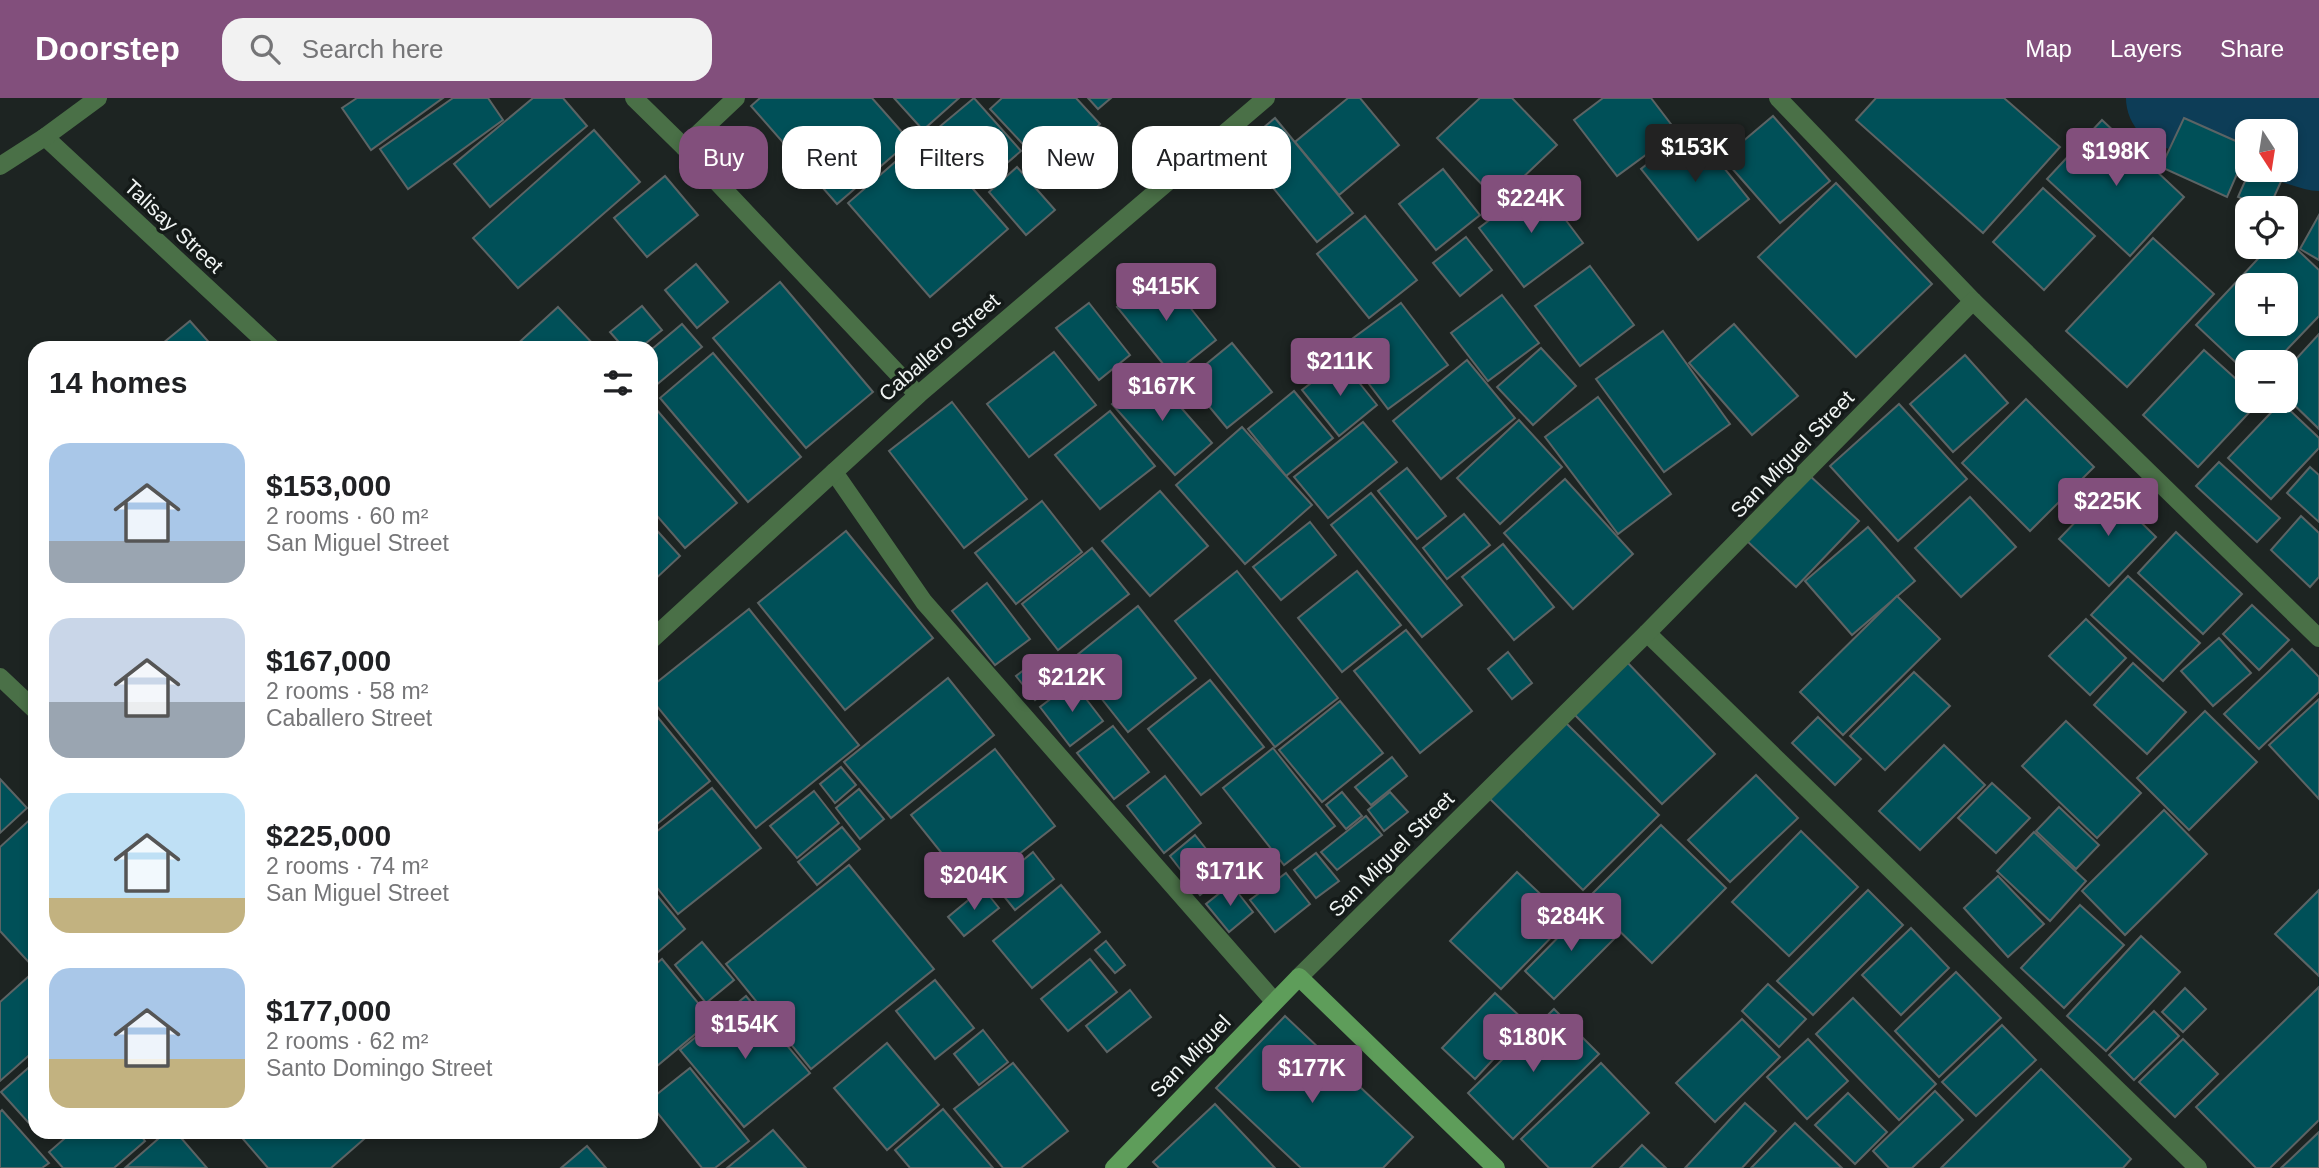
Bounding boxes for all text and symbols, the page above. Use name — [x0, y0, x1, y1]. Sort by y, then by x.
search box — [222, 18, 712, 81]
text: Doorstep — [35, 30, 180, 67]
icon: search — [246, 30, 284, 68]
text: Search here — [302, 34, 444, 64]
text: Map — [2025, 35, 2072, 62]
text: Layers — [2110, 35, 2182, 62]
text: Share — [2220, 35, 2284, 62]
north arrow — [2235, 119, 2298, 182]
map controls — [2235, 119, 2298, 413]
pin: $153K — [1646, 125, 1744, 184]
chip: Buy — [679, 126, 768, 189]
chip: Rent — [782, 126, 881, 189]
chip: Filters — [895, 126, 1008, 189]
chip: New — [1022, 126, 1118, 189]
chip: Apartment — [1132, 126, 1291, 189]
pin: $198K — [2067, 129, 2165, 188]
text: $153K — [1661, 134, 1729, 160]
text: $198K — [2082, 138, 2150, 164]
street label: Talisay Street — [120, 175, 228, 278]
pin: $224K — [1482, 176, 1580, 235]
text: $224K — [1497, 185, 1565, 211]
button: locate — [2235, 196, 2298, 259]
pin: $415K — [1117, 264, 1215, 323]
text: $415K — [1132, 273, 1200, 299]
button: + — [2235, 273, 2298, 336]
street label: Caballero Street — [874, 288, 1004, 405]
pin: $211K — [1291, 338, 1389, 398]
text: $211K — [1307, 348, 1373, 374]
button: − — [2235, 350, 2298, 413]
icon: filters — [599, 364, 637, 402]
pin: $167K — [1113, 364, 1211, 423]
text: 14 homes — [49, 366, 187, 399]
text: $167K — [1128, 373, 1196, 399]
street label: San Miguel Street — [1726, 386, 1858, 522]
text: $153,000 — [266, 469, 391, 502]
icon: home — [105, 471, 189, 555]
pin: $225K — [2059, 478, 2157, 538]
text: $225K — [2074, 488, 2142, 514]
text: 2 rooms · 60 m² — [266, 503, 428, 529]
text: San Miguel Street — [266, 530, 449, 556]
text: $167,000 — [266, 644, 391, 677]
icon: home — [105, 646, 189, 730]
pin: $212K — [1023, 654, 1121, 714]
text: $212K — [1038, 664, 1106, 690]
text: 2 rooms · 58 m² — [266, 678, 428, 704]
text: Caballero Street — [266, 705, 432, 731]
street label: San Miguel Street — [1324, 787, 1458, 921]
text: $225,000 — [266, 819, 391, 852]
icon: home — [105, 821, 189, 905]
pin: $171K — [1181, 848, 1279, 908]
pin: $204K — [925, 852, 1023, 912]
text: 2 rooms · 74 m² — [266, 853, 428, 879]
text: $171K — [1196, 858, 1264, 884]
text: $204K — [940, 862, 1008, 888]
text: San Miguel Street — [266, 880, 449, 906]
pin: $284K — [1522, 894, 1620, 953]
text: $284K — [1537, 903, 1605, 929]
text: $177,000 — [266, 994, 391, 1027]
icon: home — [105, 996, 189, 1080]
pin: $154K — [696, 1002, 794, 1061]
street label: San Miguel — [1145, 1010, 1235, 1102]
text: $154K — [711, 1011, 779, 1037]
pin: $180K — [1484, 1014, 1582, 1074]
text: $180K — [1499, 1024, 1567, 1050]
text: 2 rooms · 62 m² — [266, 1028, 428, 1054]
pin: $177K — [1263, 1046, 1361, 1105]
text: Santo Domingo Street — [266, 1055, 492, 1081]
text: $177K — [1278, 1055, 1346, 1081]

